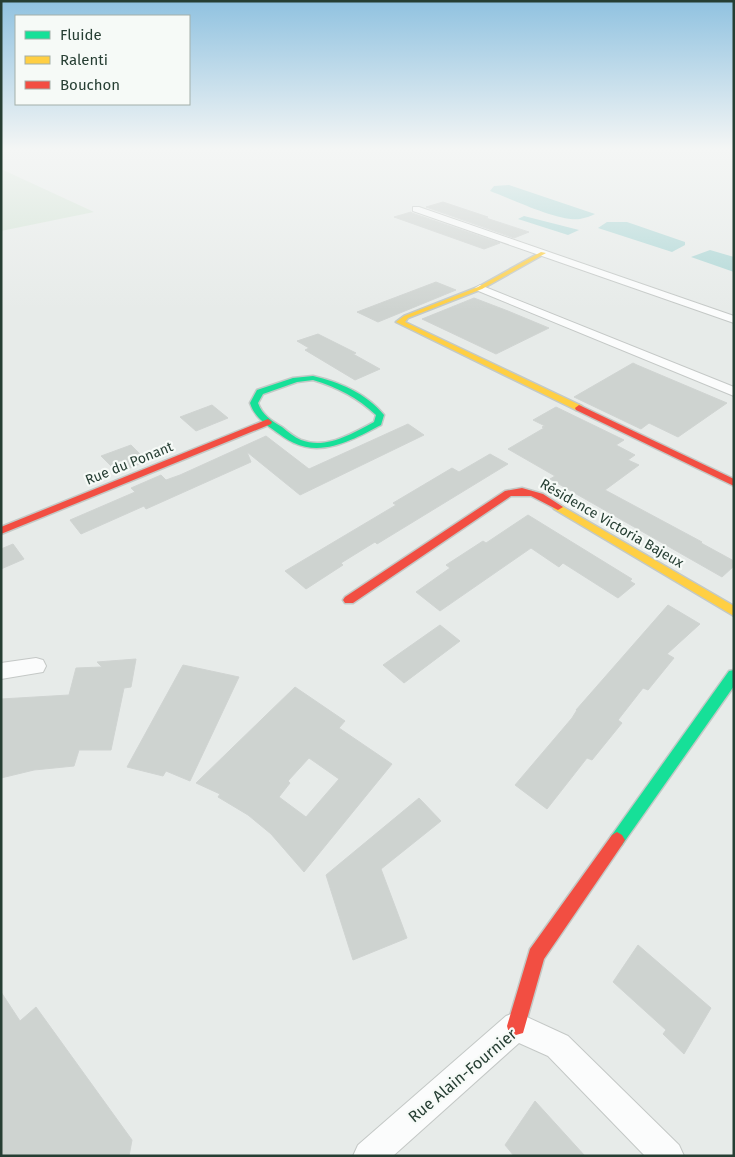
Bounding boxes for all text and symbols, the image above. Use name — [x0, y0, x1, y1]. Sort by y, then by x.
legend — [15, 15, 190, 105]
text: Fluide — [60, 26, 102, 44]
text: Ralenti — [60, 51, 108, 69]
text: Bouchon — [60, 76, 120, 94]
street label: Rue du Ponant — [83, 438, 176, 489]
street label: Résidence Victoria Bajeux — [537, 475, 687, 572]
street label: Rue Alain-Fournier — [404, 1024, 521, 1126]

